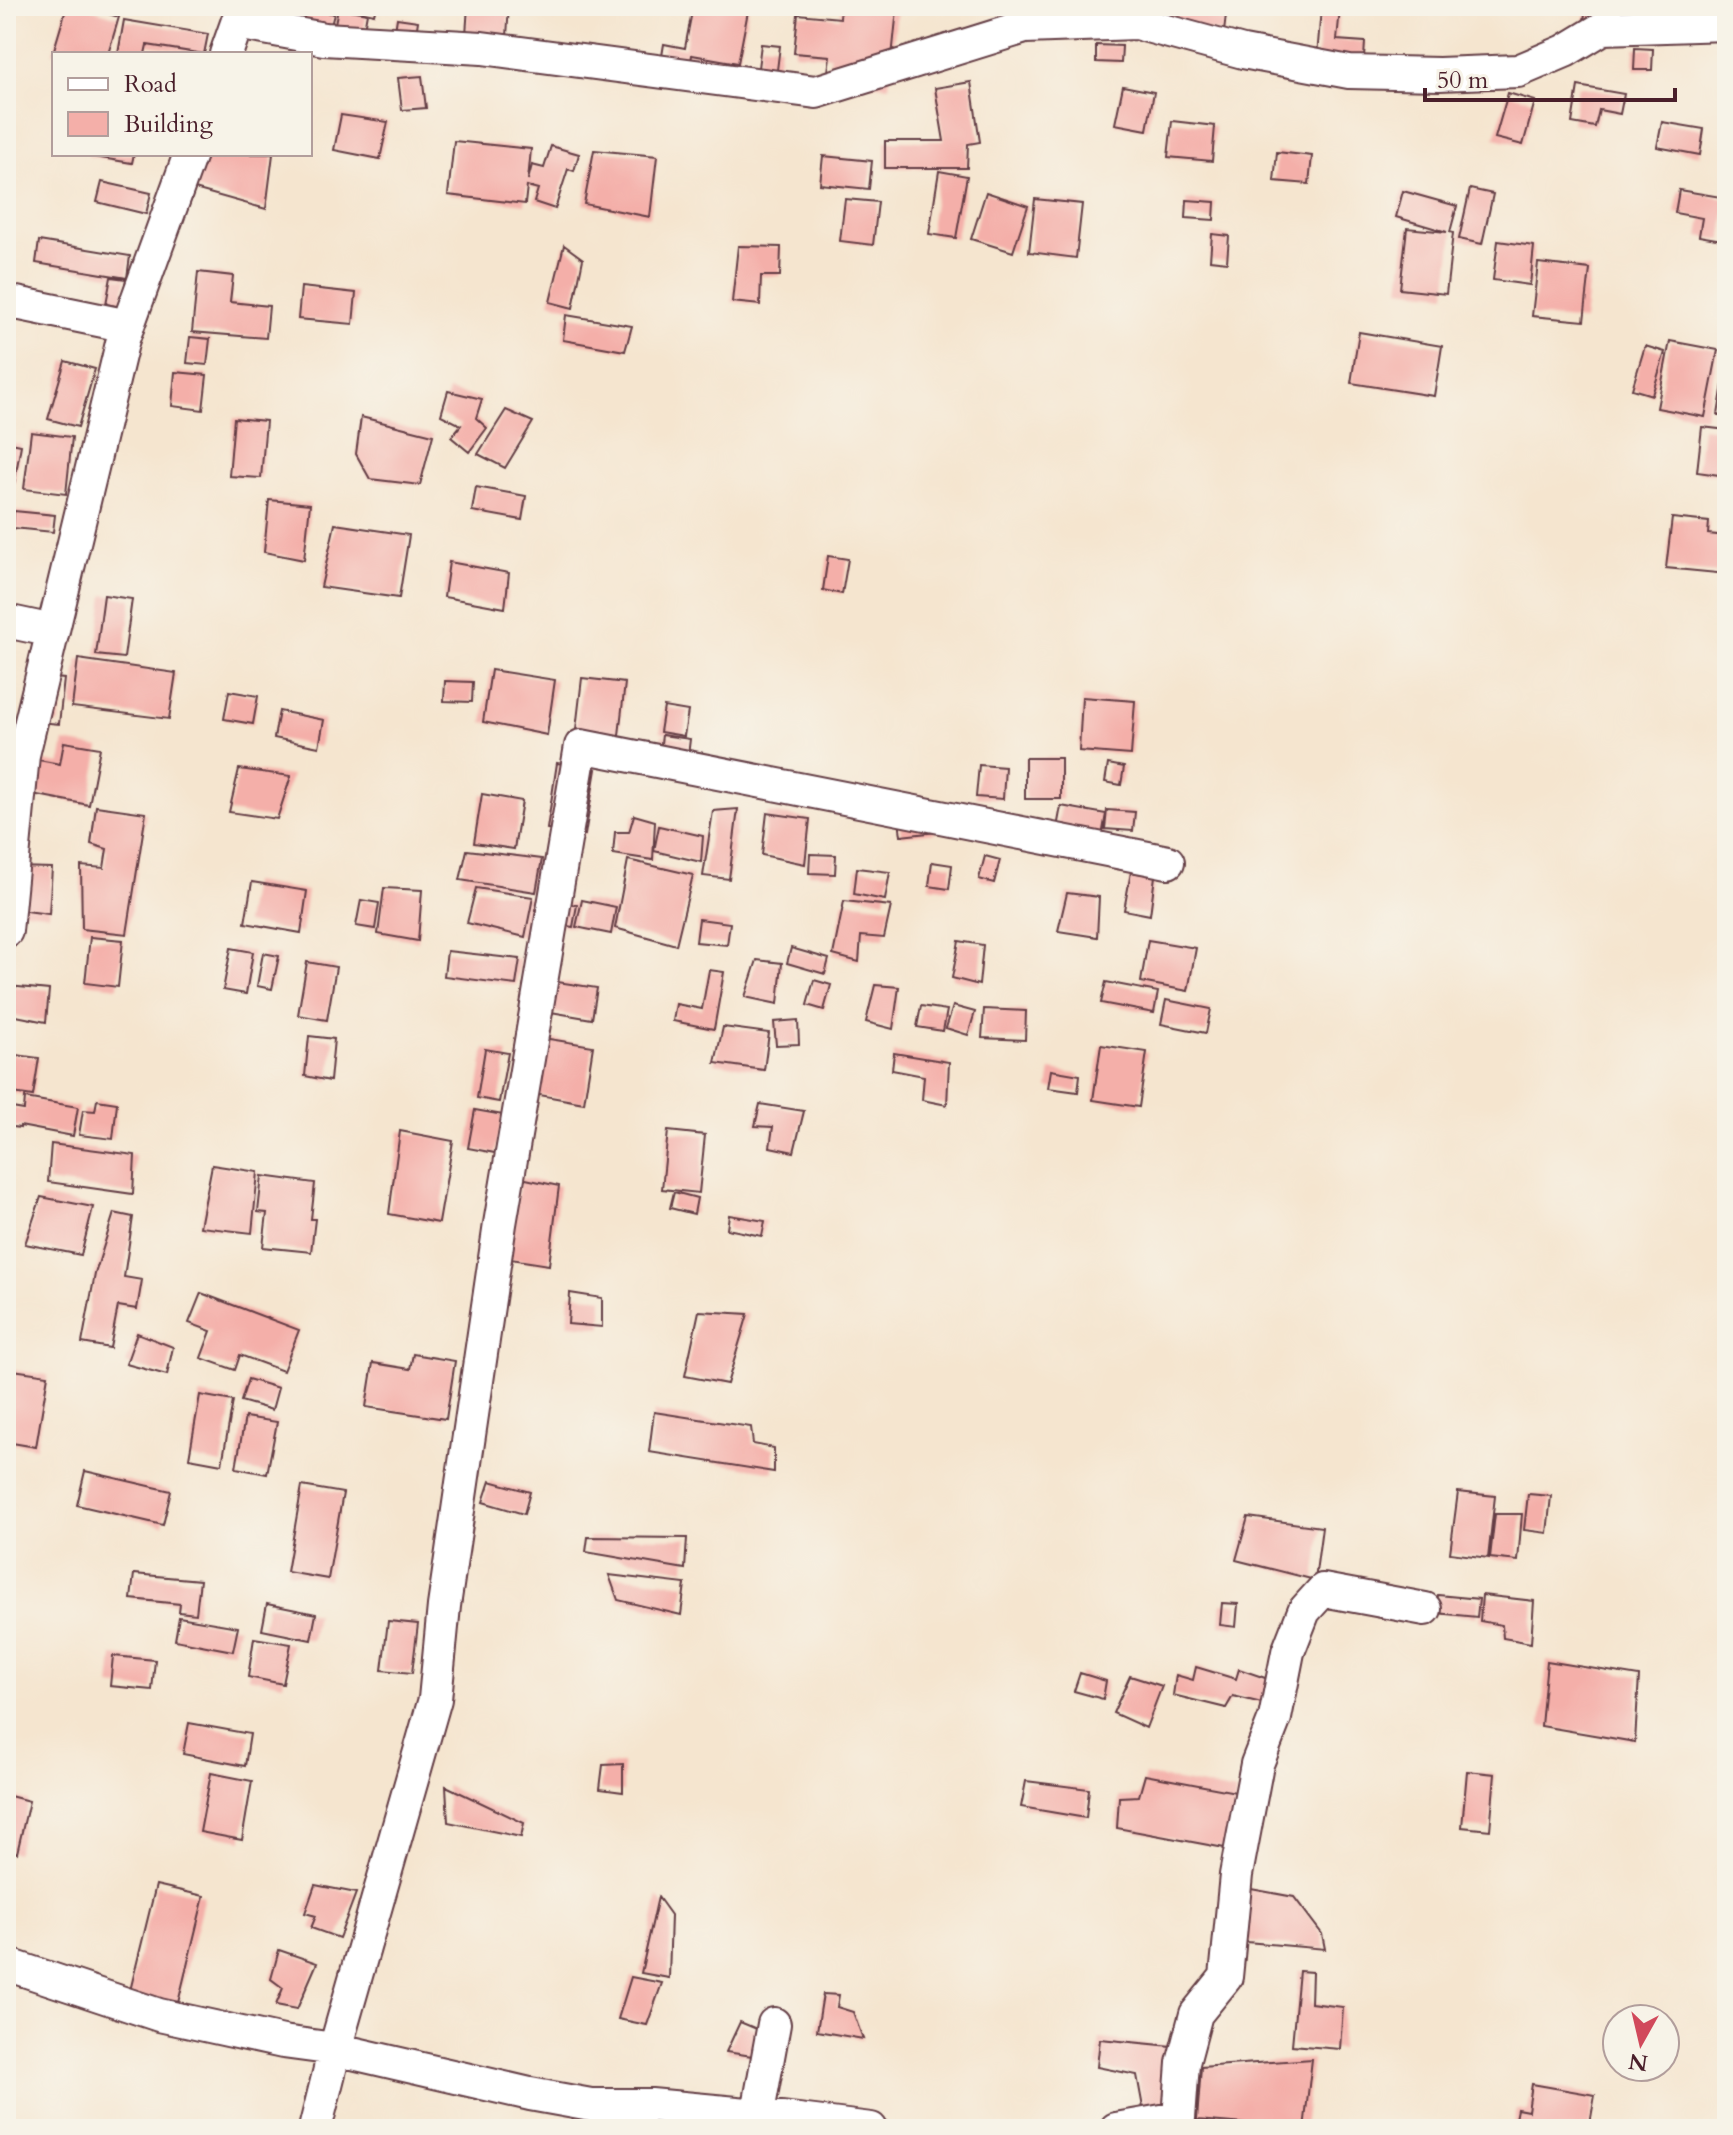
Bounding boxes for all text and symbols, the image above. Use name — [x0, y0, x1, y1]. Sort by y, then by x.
legend — [52, 52, 312, 156]
scale bar — [1425, 52, 1675, 102]
text: 50 m — [1437, 64, 1489, 97]
text: Road — [124, 68, 177, 101]
text: Building — [124, 108, 214, 141]
north arrow — [1601, 2003, 1681, 2083]
text: N — [1627, 2046, 1650, 2078]

